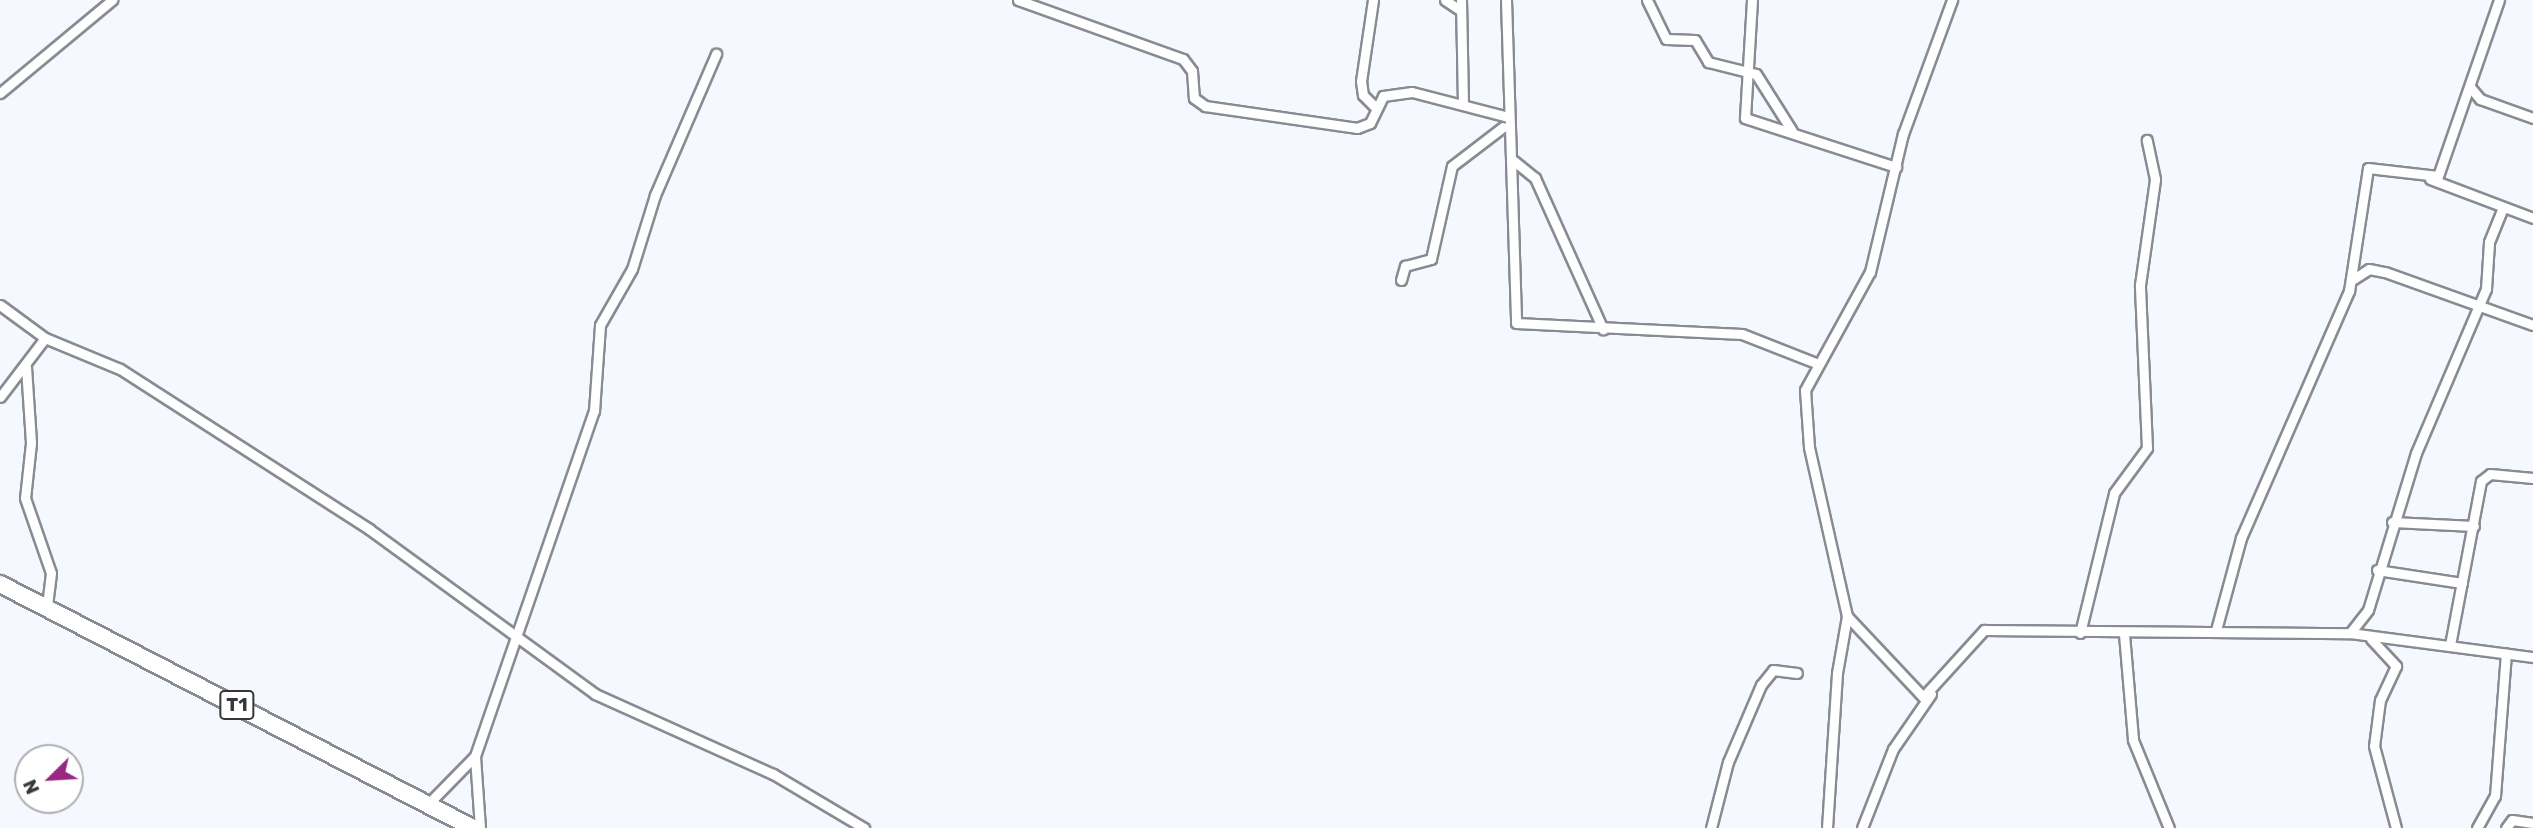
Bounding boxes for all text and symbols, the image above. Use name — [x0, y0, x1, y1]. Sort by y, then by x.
road number: T1 — [218, 690, 256, 720]
north arrow — [14, 744, 84, 814]
text: N — [18, 776, 44, 798]

